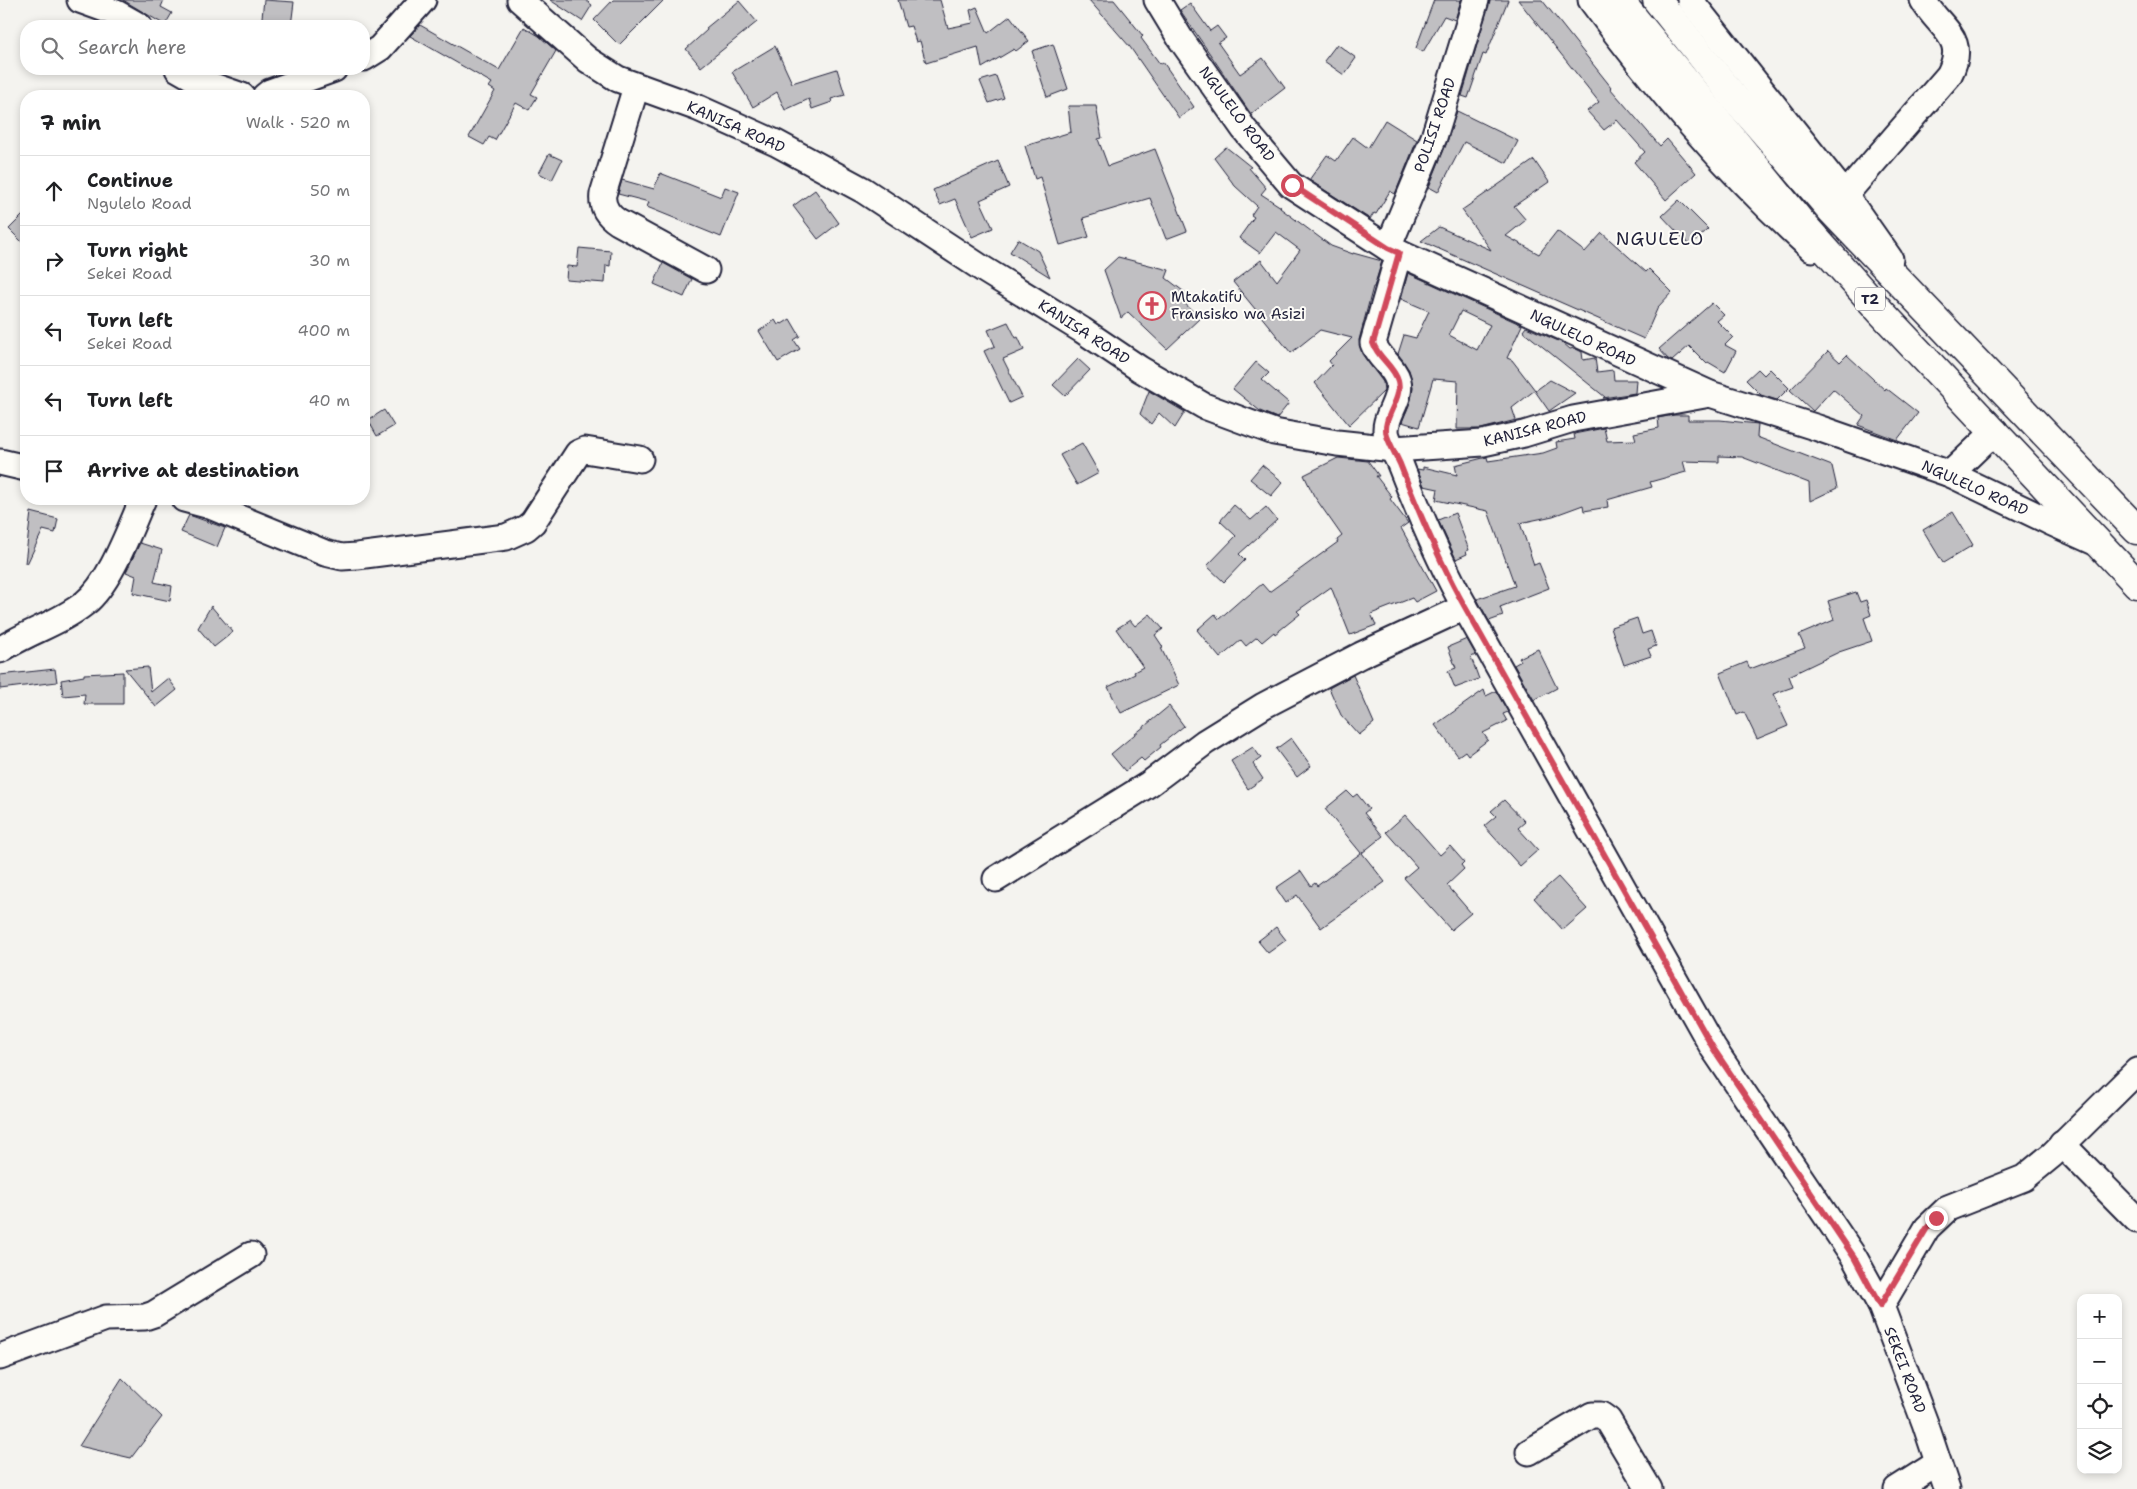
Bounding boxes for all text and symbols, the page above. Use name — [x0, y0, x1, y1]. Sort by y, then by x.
search box — [20, 20, 370, 75]
icon: search — [38, 34, 66, 62]
text: Search here — [78, 35, 187, 60]
street label: NGULELO ROAD — [1195, 62, 1280, 166]
street label: POLISI ROAD — [1409, 75, 1461, 175]
street label: KANISA ROAD — [684, 96, 788, 158]
text: 7 min — [40, 109, 101, 137]
text: Walk · 520 m — [246, 112, 350, 133]
text: Continue — [87, 168, 173, 193]
route start — [1281, 174, 1304, 197]
icon: ahead — [40, 177, 68, 205]
text: 50 m — [310, 180, 350, 201]
text: Ngulelo Road — [87, 193, 192, 214]
district label: NGULELO — [1616, 227, 1704, 251]
text: Turn right — [87, 238, 188, 263]
icon: right — [40, 247, 68, 275]
text: 30 m — [309, 250, 350, 271]
text: Sekei Road — [87, 263, 172, 284]
place label: Mtakatifu Fransisko wa Asizi — [1171, 287, 1305, 324]
road number: T2 — [1855, 288, 1885, 310]
church icon: Mtakatifu Fransisko wa Asizi — [1137, 291, 1167, 321]
street label: KANISA ROAD — [1034, 295, 1134, 369]
street label: NGULELO ROAD — [1527, 305, 1639, 371]
text: Turn left — [87, 308, 173, 333]
icon: left — [40, 317, 68, 345]
text: 400 m — [297, 320, 350, 341]
text: Sekei Road — [87, 333, 172, 354]
icon: left — [40, 387, 68, 415]
text: Turn left — [87, 388, 173, 413]
text: 40 m — [308, 390, 350, 411]
street label: KANISA ROAD — [1481, 407, 1589, 451]
street label: NGULELO ROAD — [1919, 456, 2032, 520]
icon: arrive — [40, 457, 68, 485]
text: Arrive at destination — [87, 458, 299, 483]
route end — [1925, 1207, 1948, 1230]
map controls — [2077, 1294, 2122, 1474]
button: + — [2077, 1294, 2122, 1339]
street label: SEKEI ROAD — [1879, 1324, 1931, 1416]
button: − — [2077, 1339, 2122, 1384]
button: locate — [2077, 1384, 2122, 1429]
button: layers — [2077, 1429, 2122, 1474]

